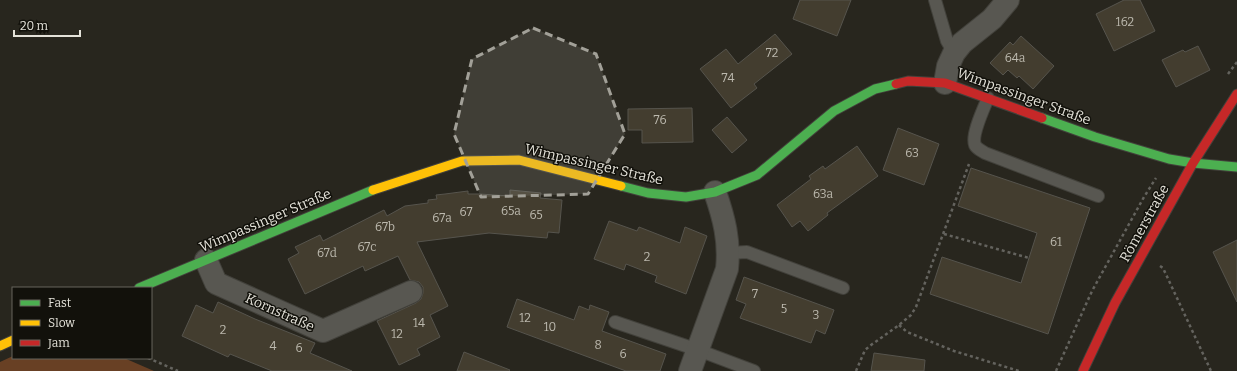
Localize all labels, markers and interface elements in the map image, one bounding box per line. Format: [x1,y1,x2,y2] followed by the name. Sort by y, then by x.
[14,12,80,38] scale bar
[1116,15,1134,29] house number: 162
[20,19,49,33] text: 20 m
[766,46,778,60] house number: 72
[1005,51,1026,65] house number: 64a
[955,64,1093,129] street label: Wimpassinger Straße
[722,71,734,85] house number: 74
[654,113,666,127] house number: 76
[523,140,665,189] street label: Wimpassinger Straße
[905,146,919,160] house number: 63
[1116,182,1173,265] street label: Römerstraße
[197,185,334,256] street label: Wimpassinger Straße
[813,187,833,201] house number: 63a
[501,204,521,218] house number: 65a
[460,205,472,219] house number: 67
[529,208,543,222] house number: 65
[432,211,452,225] house number: 67a
[375,220,395,234] house number: 67b
[1050,235,1062,249] house number: 61
[357,240,377,254] house number: 67c
[317,246,337,260] house number: 67d
[644,250,650,264] house number: 2
[12,287,152,359] legend
[752,287,758,301] house number: 7
[243,290,317,335] street label: Kornstraße
[48,296,72,310] text: Fast
[781,302,787,316] house number: 5
[813,308,820,322] house number: 3
[519,311,531,325] house number: 12
[48,316,75,330] text: Slow
[413,316,425,330] house number: 14
[544,320,556,334] house number: 10
[220,323,226,337] house number: 2
[391,327,403,341] house number: 12
[47,336,70,350] text: Jam
[594,338,602,352] house number: 8
[269,339,277,353] house number: 4
[295,341,303,355] house number: 6
[619,347,627,361] house number: 6

